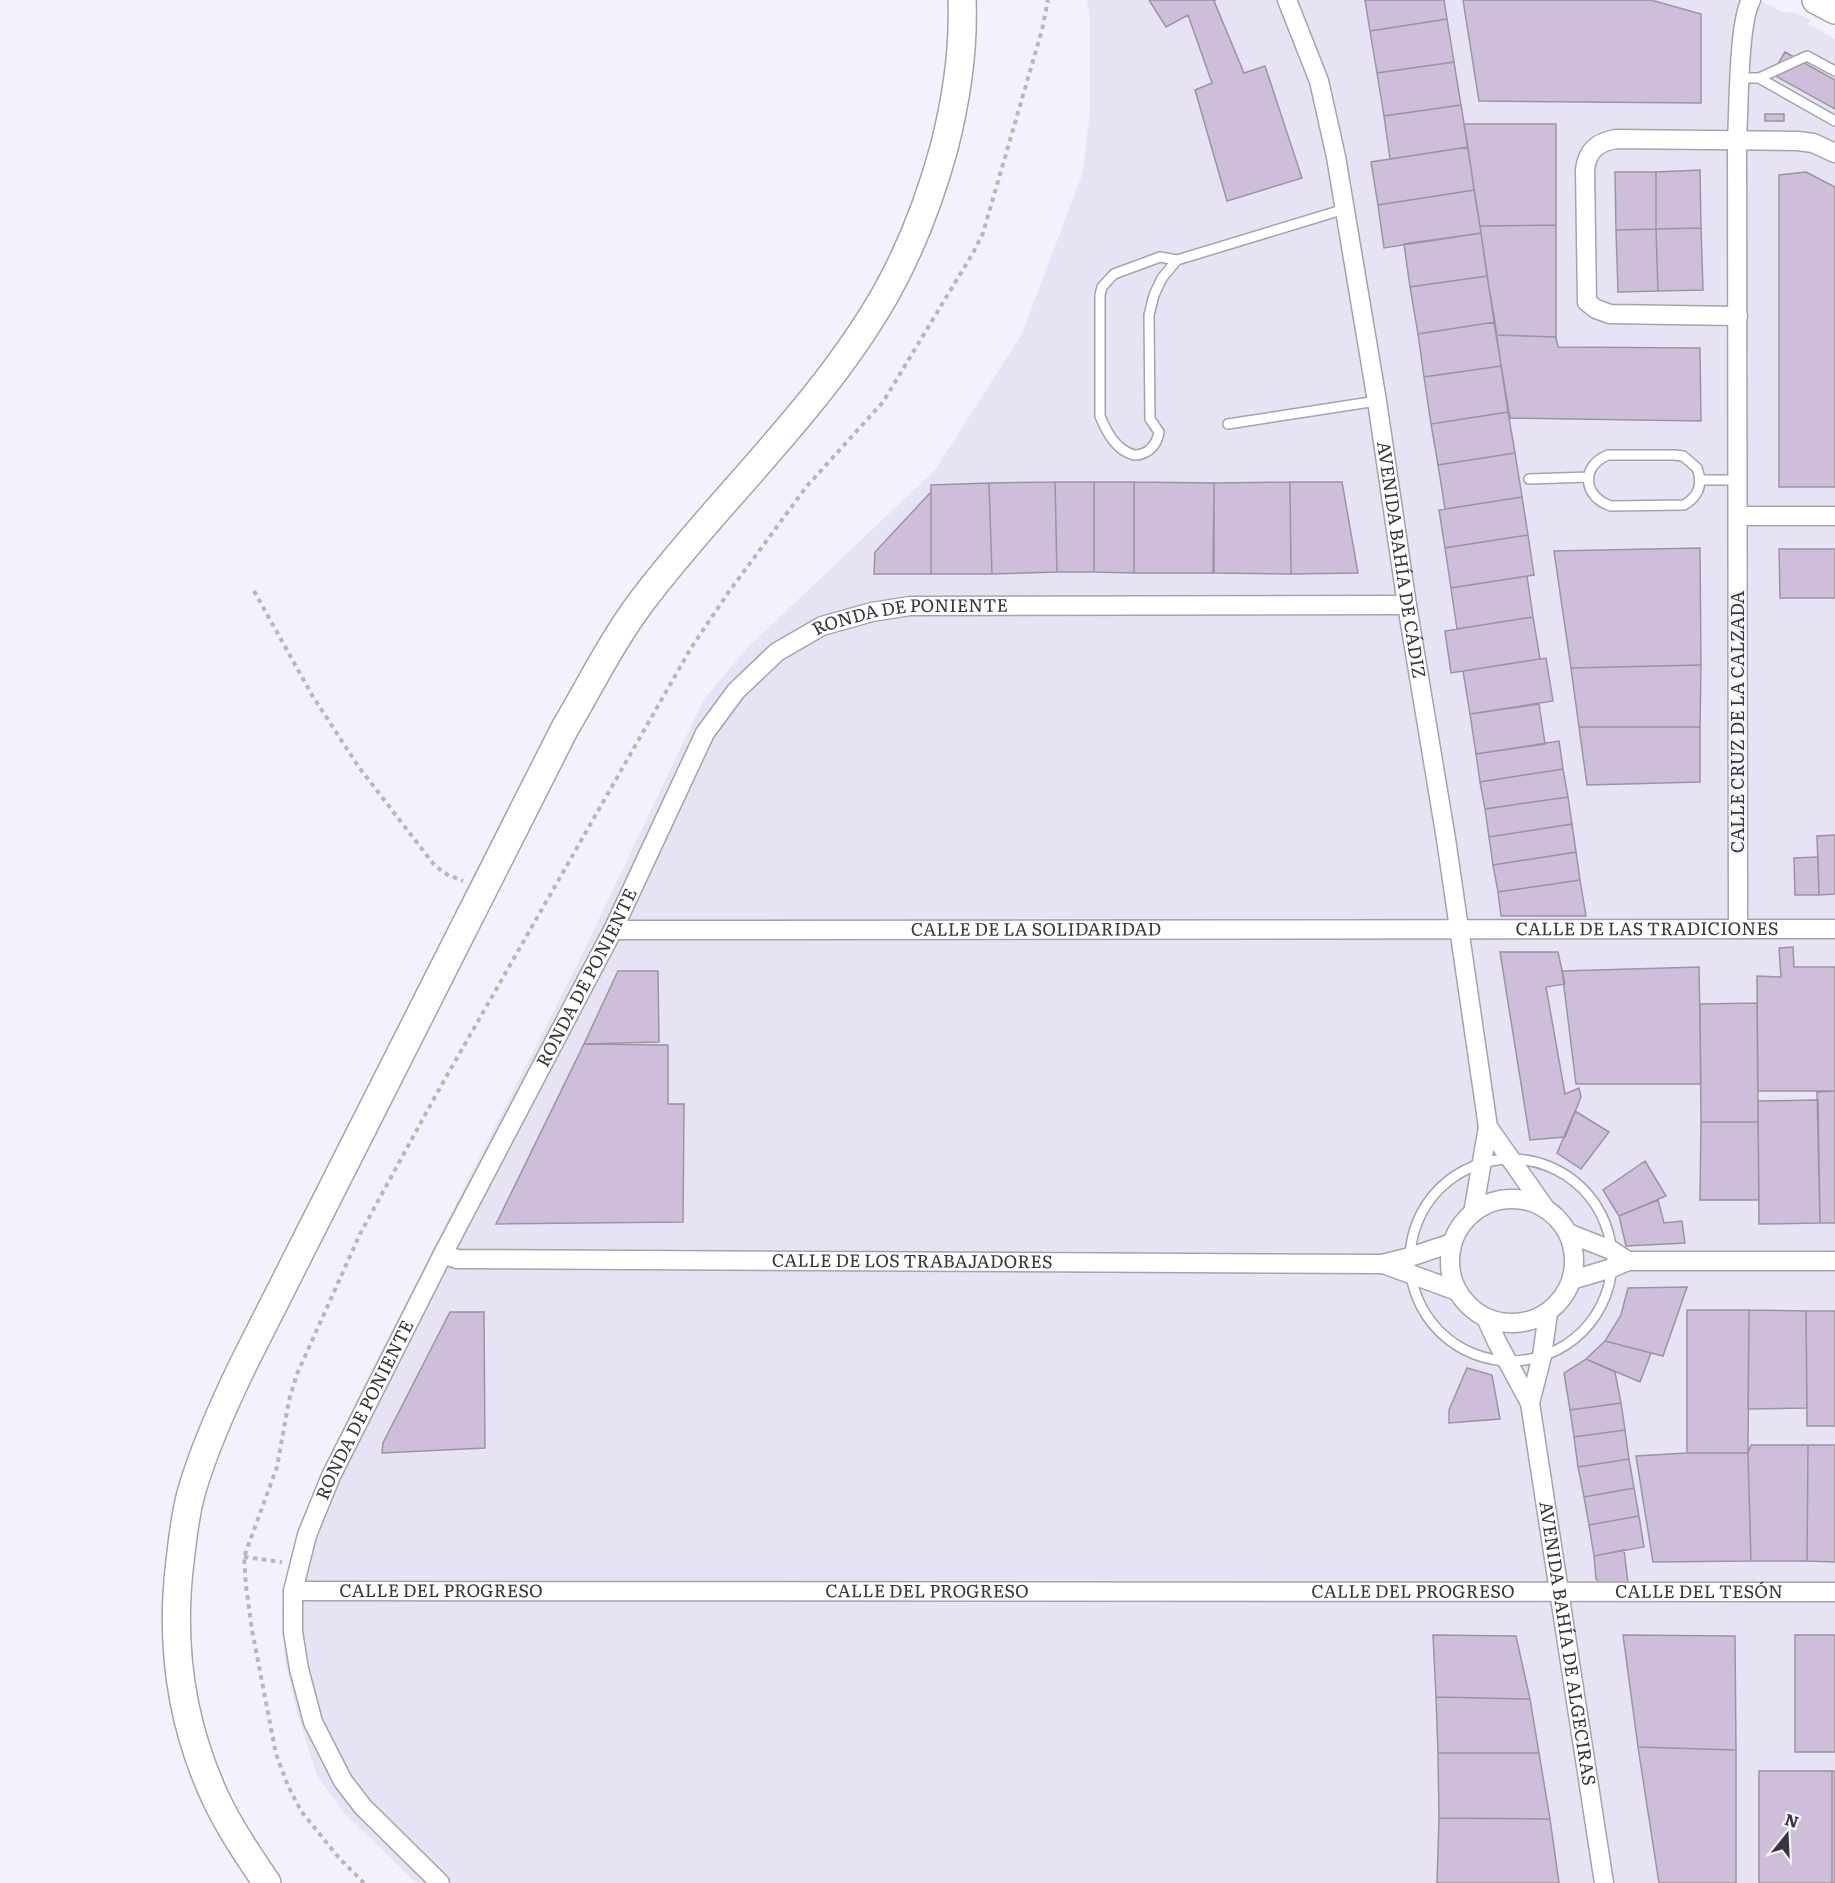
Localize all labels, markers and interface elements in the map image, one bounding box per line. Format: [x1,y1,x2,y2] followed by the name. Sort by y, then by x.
[1371,439,1434,680] street label: AVENIDA BAHÍA DE CÁDIZ
[806,591,1008,641] street label: RONDA DE PONIENTE
[1723,591,1750,853] street label: CALLE CRUZ DE LA CALZADA
[528,883,643,1071] street label: RONDA DE PONIENTE
[1515,914,1779,941] street label: CALLE DE LAS TRADICIONES
[911,915,1161,942] street label: CALLE DE LA SOLIDARIDAD
[772,1246,1053,1274] street label: CALLE DE LOS TRABAJADORES
[308,1315,420,1504] street label: RONDA DE PONIENTE
[1533,1499,1604,1787] street label: AVENIDA BAHÍA DE ALGECIRAS
[339,1576,543,1603] street label: CALLE DEL PROGRESO
[825,1576,1029,1603] street label: CALLE DEL PROGRESO
[1311,1577,1515,1604] street label: CALLE DEL PROGRESO
[1615,1577,1783,1604] street label: CALLE DEL TESÓN
[1757,1805,1817,1865] north arrow
[1782,1806,1802,1833] text: N

